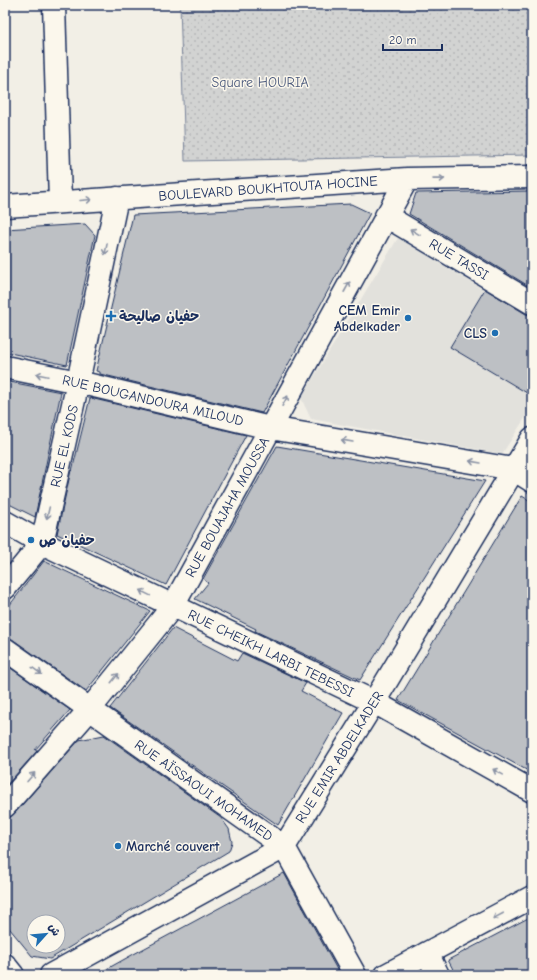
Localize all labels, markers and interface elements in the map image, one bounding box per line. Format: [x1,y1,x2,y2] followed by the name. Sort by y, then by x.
[383,26,442,52] scale bar
[389,33,417,47] text: 20 m
[211,74,309,91] park label: Square HOURIA
[158,172,378,205] street label: BOULEVARD BOUKHTOUTA HOCINE
[432,175,445,183] one-way arrow
[79,197,92,204] one-way arrow
[409,228,421,236] one-way arrow
[426,235,492,284] street label: RUE TASSI
[101,243,109,256] one-way arrow
[344,281,351,293] one-way arrow
[334,302,400,335] place label: CEM Emir Abdelkader
[119,308,199,325] place label: حفيان صاليحة
[106,311,116,321] marker: حفيان صاليحة
[403,313,413,323] marker: CEM Emir Abdelkader
[464,325,487,342] place label: CLS
[490,328,500,338] marker: CLS
[36,370,49,378] one-way arrow
[60,371,245,430] street label: RUE BOUGANDOURA MILOUD
[281,395,289,407] one-way arrow
[47,403,82,489] street label: RUE EL KODS
[182,434,273,580] street label: RUE BOUAJAHA MOUSSA
[341,436,354,444] one-way arrow
[469,458,482,466] one-way arrow
[44,506,52,519] one-way arrow
[39,532,95,549] place label: حفيان ص
[26,535,36,545] marker: حفيان ص
[140,588,152,596] one-way arrow
[185,606,357,701] street label: RUE CHEIKH LARBI TEBESSI
[31,667,42,675] one-way arrow
[110,672,119,683] one-way arrow
[292,688,387,826] street label: RUE EMIR ABDELKADER
[131,736,276,845] street label: RUE AÏSSAOUI MOHAMED
[492,768,504,776] one-way arrow
[26,772,35,782] one-way arrow
[126,838,220,855] place label: Marché couvert
[113,841,123,851] marker: Marché couvert
[492,912,504,920] one-way arrow
[26,914,66,954] north arrow
[46,921,63,938] text: ش

